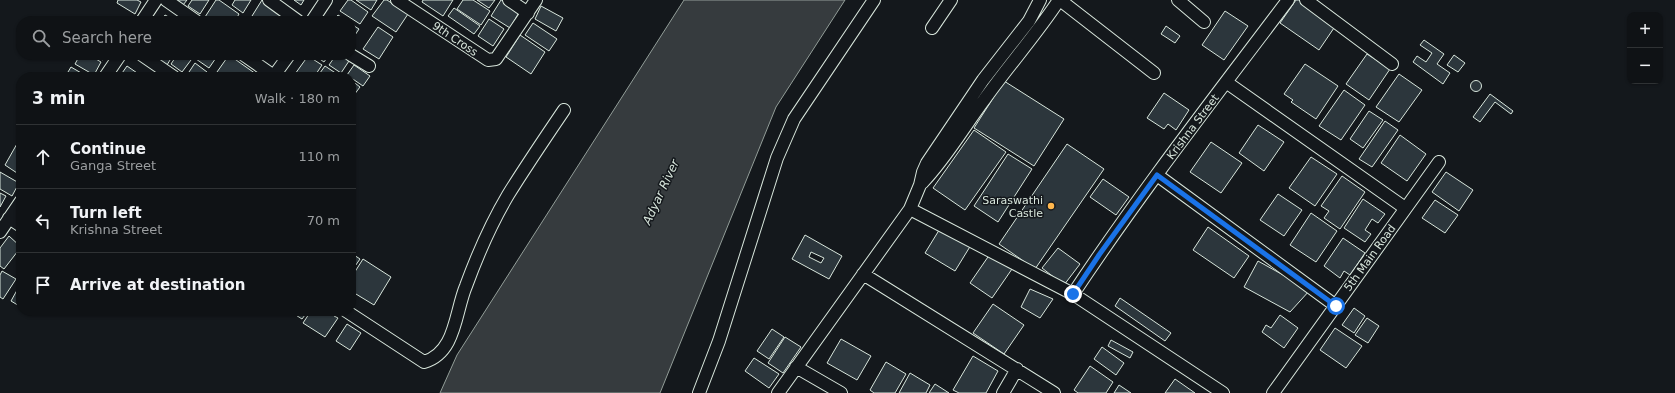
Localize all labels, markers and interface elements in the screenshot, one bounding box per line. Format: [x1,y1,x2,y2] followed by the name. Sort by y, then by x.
[1627,12,1663,84] map controls
[1627,12,1663,48] button: +
[16,16,356,60] search box
[430,19,480,59] street label: 9th Cross
[30,27,52,49] icon: search
[62,29,152,47] text: Search here
[1627,48,1663,84] button: −
[32,88,85,108] text: 3 min
[255,91,340,106] text: Walk · 180 m
[1164,91,1222,162] street label: Krishna Street
[70,140,146,158] text: Continue
[32,146,54,168] icon: ahead
[298,149,340,164] text: 110 m
[639,156,683,228] water label: Adyar River
[70,158,156,173] text: Ganga Street
[982,194,1043,220] place label: Saraswathi Castle
[1046,201,1056,211] marker: Saraswathi Castle
[70,204,142,222] text: Turn left
[32,210,54,232] icon: left
[307,213,340,228] text: 70 m
[70,222,162,237] text: Krishna Street
[1341,222,1399,294] street label: 5th Main Road
[32,274,54,296] icon: arrive
[70,276,245,294] text: Arrive at destination
[1064,285,1082,303] route end
[1327,297,1345,315] route start

